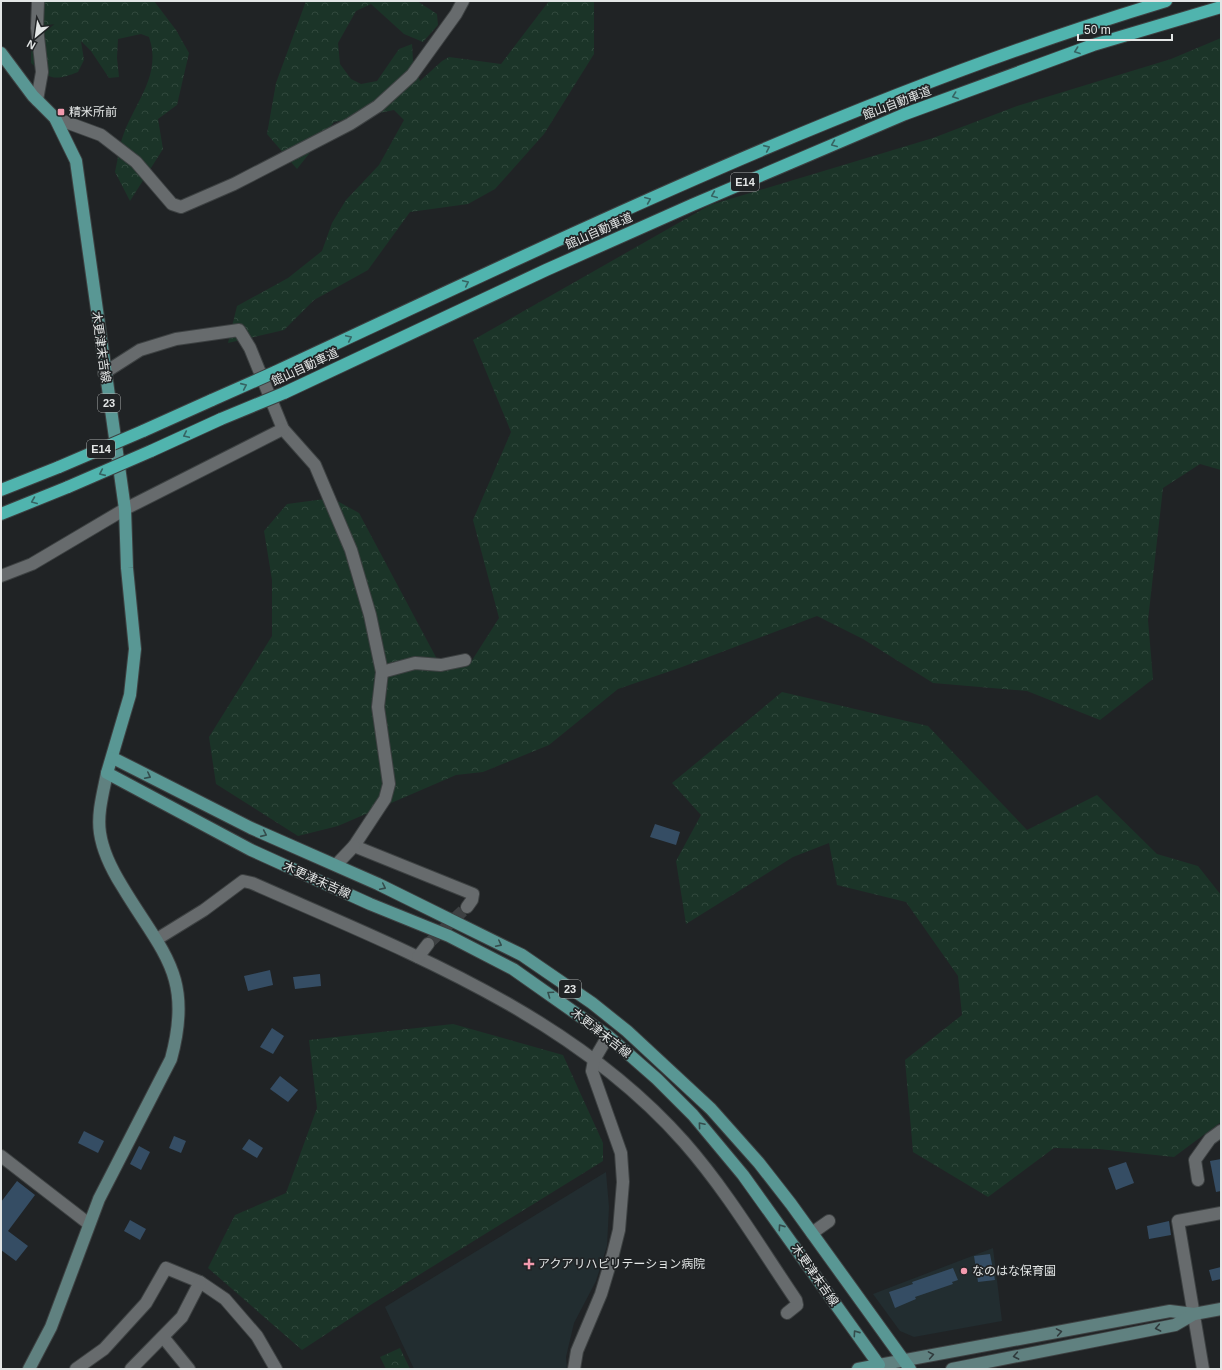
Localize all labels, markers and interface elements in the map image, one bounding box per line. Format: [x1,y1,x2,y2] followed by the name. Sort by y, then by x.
[16,16,56,56] north arrow
[1078,16,1172,42] scale bar
[1084,23,1111,37] text: 50 m
[25,38,38,52] text: N
[1073,47,1080,55] one-way arrow
[861,84,933,122] street label: 館山自動車道
[951,92,958,100] one-way arrow
[69,105,117,119] place label: 精米所前
[56,107,66,117] marker: 精米所前
[830,139,838,147] one-way arrow
[763,145,771,153] one-way arrow
[731,173,759,191] road number: E14
[711,190,719,198] one-way arrow
[644,197,652,205] one-way arrow
[563,210,635,252] street label: 館山自動車道
[462,280,470,288] one-way arrow
[89,310,113,384] street label: 木更津末吉線
[344,335,352,343] one-way arrow
[269,345,341,389] street label: 館山自動車道
[240,383,247,391] one-way arrow
[98,394,120,412] road number: 23
[182,430,190,438] one-way arrow
[87,440,115,458] road number: E14
[99,468,106,476] one-way arrow
[31,496,38,504] one-way arrow
[143,771,151,779] one-way arrow
[260,829,267,837] one-way arrow
[281,859,353,901] street label: 木更津末吉線
[379,882,386,890] one-way arrow
[495,939,503,947] one-way arrow
[559,980,581,998] road number: 23
[547,991,554,999] one-way arrow
[568,1005,634,1061] street label: 木更津末吉線
[699,1122,706,1129] one-way arrow
[779,1225,786,1232] one-way arrow
[789,1241,841,1309] street label: 木更津末吉線
[538,1257,705,1271] place label: アクアリハビリテーション病院
[523,1258,535,1270] marker: アクアリハビリテーション病院
[972,1264,1056,1278] place label: なのはな保育園
[959,1266,969,1276] marker: なのはな保育園
[1154,1323,1161,1332] one-way arrow
[1056,1328,1062,1336] one-way arrow
[853,1330,861,1337] one-way arrow
[928,1352,934,1360] one-way arrow
[1013,1352,1019,1360] one-way arrow

